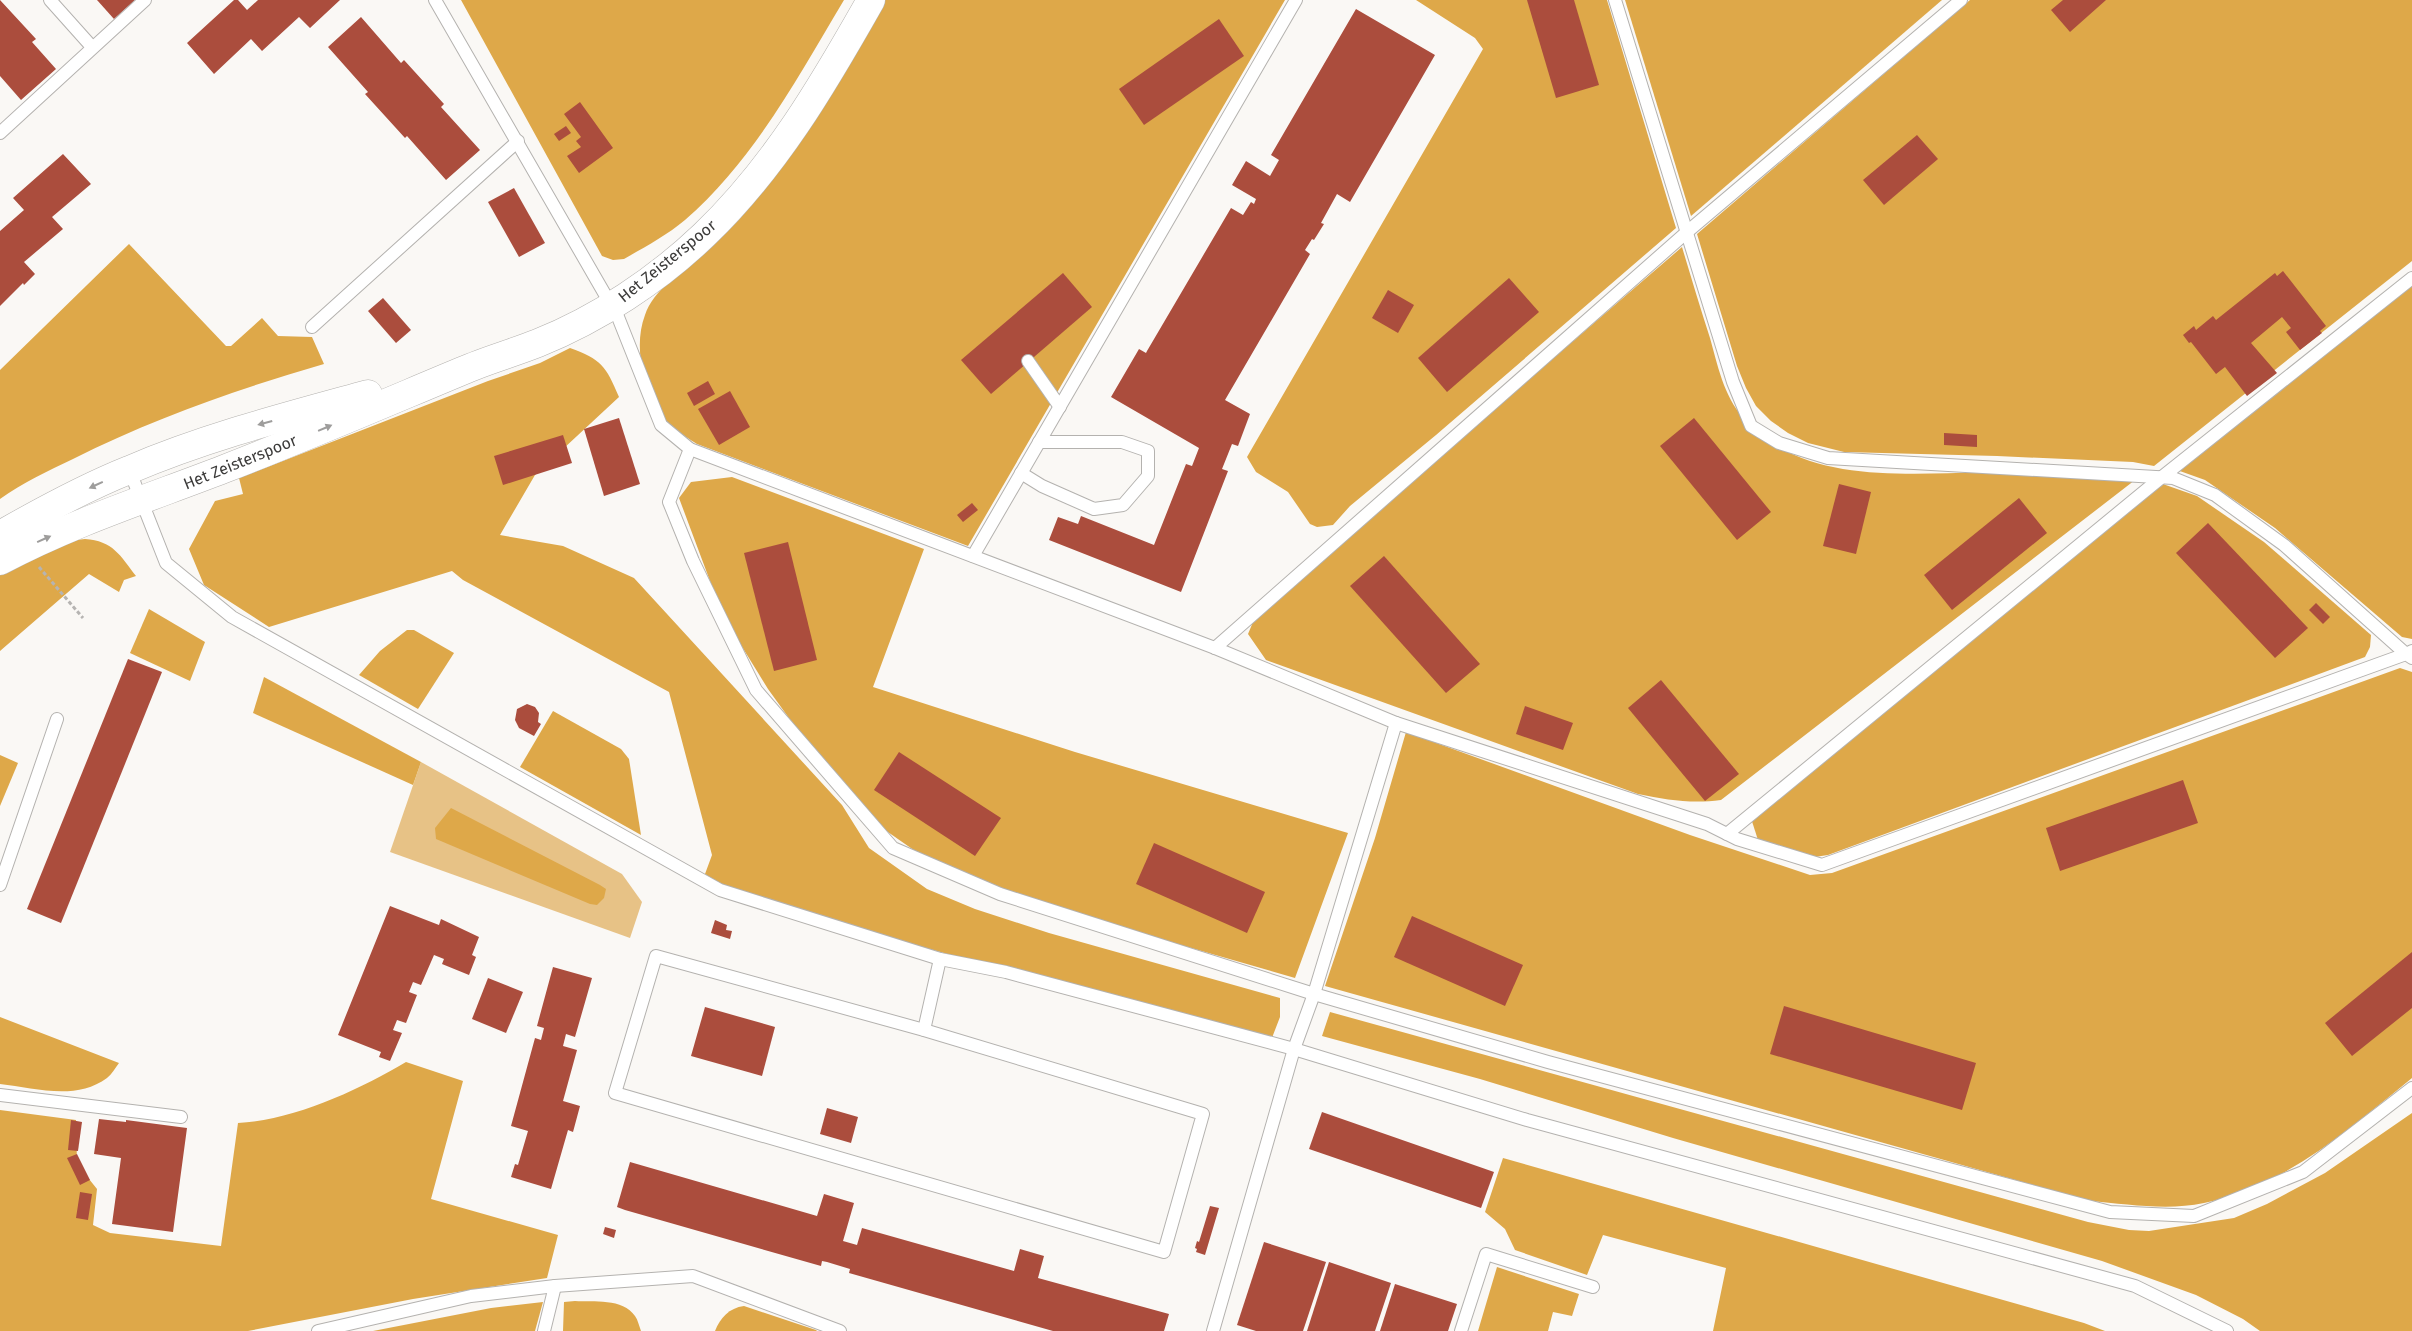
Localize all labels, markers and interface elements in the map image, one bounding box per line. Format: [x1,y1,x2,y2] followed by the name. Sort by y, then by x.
[614,215,720,306] street label: Het Zeisterspoor
[257,419,272,427] one-way arrow
[318,423,332,431] one-way arrow
[181,430,300,493] street label: Het Zeisterspoor
[89,481,103,489] one-way arrow
[37,535,51,543] one-way arrow

